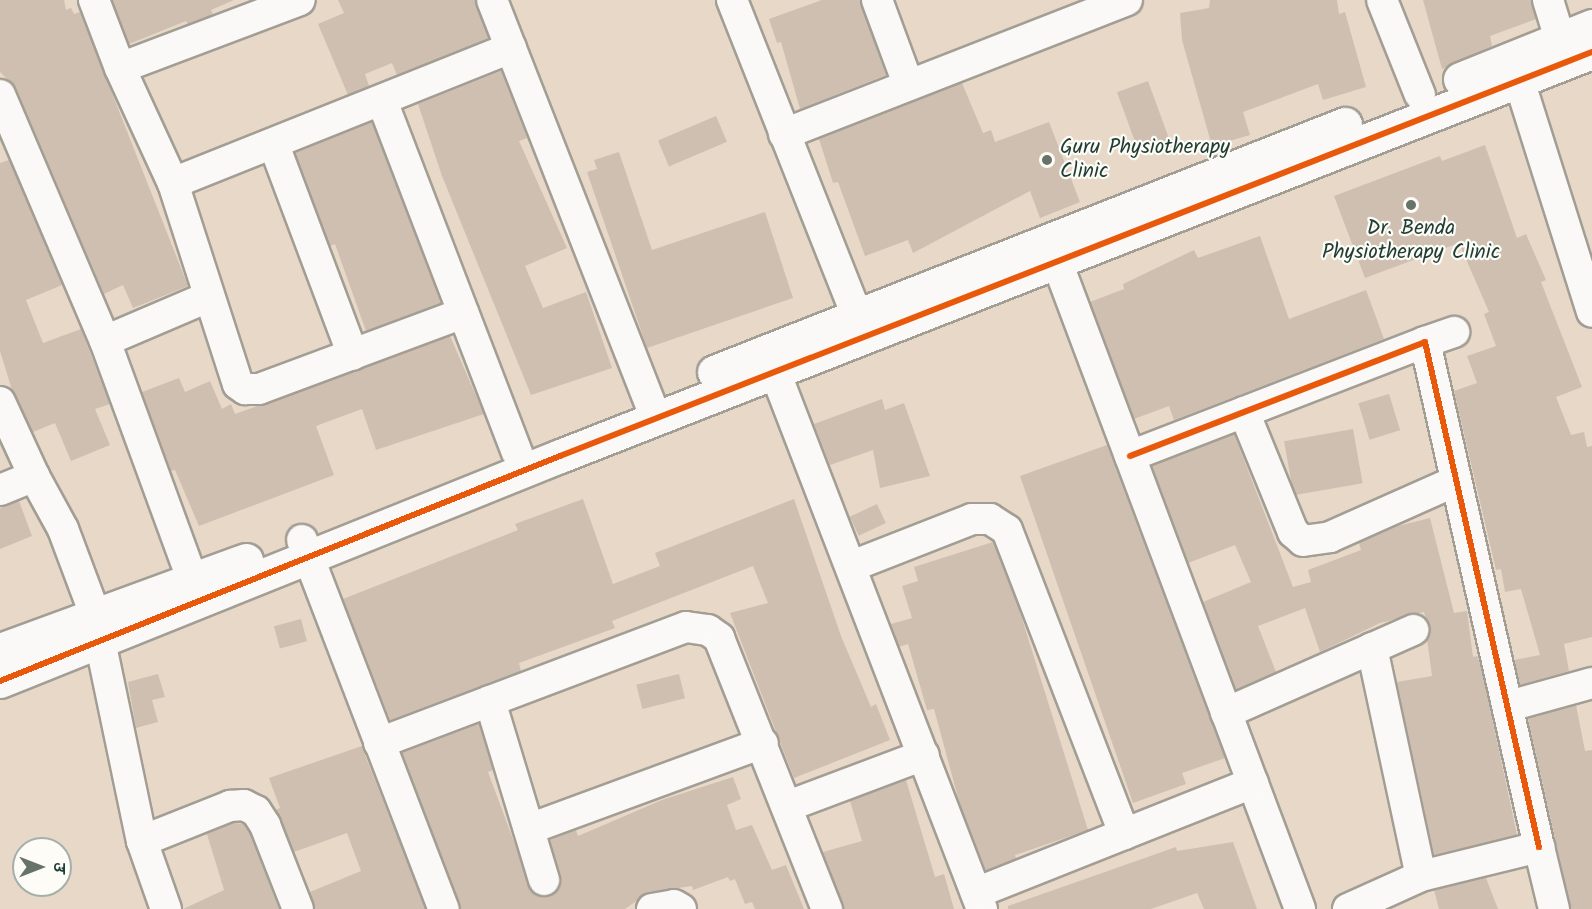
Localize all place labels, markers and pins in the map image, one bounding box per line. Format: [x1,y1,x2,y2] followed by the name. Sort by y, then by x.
[1060,135,1230,185] place label: Guru Physiotherapy Clinic
[1038,151,1056,169] marker: Guru Physiotherapy Clinic
[1402,196,1420,214] marker: Dr. Benda Physiotherapy Clinic
[1322,216,1500,266] place label: Dr. Benda Physiotherapy Clinic

